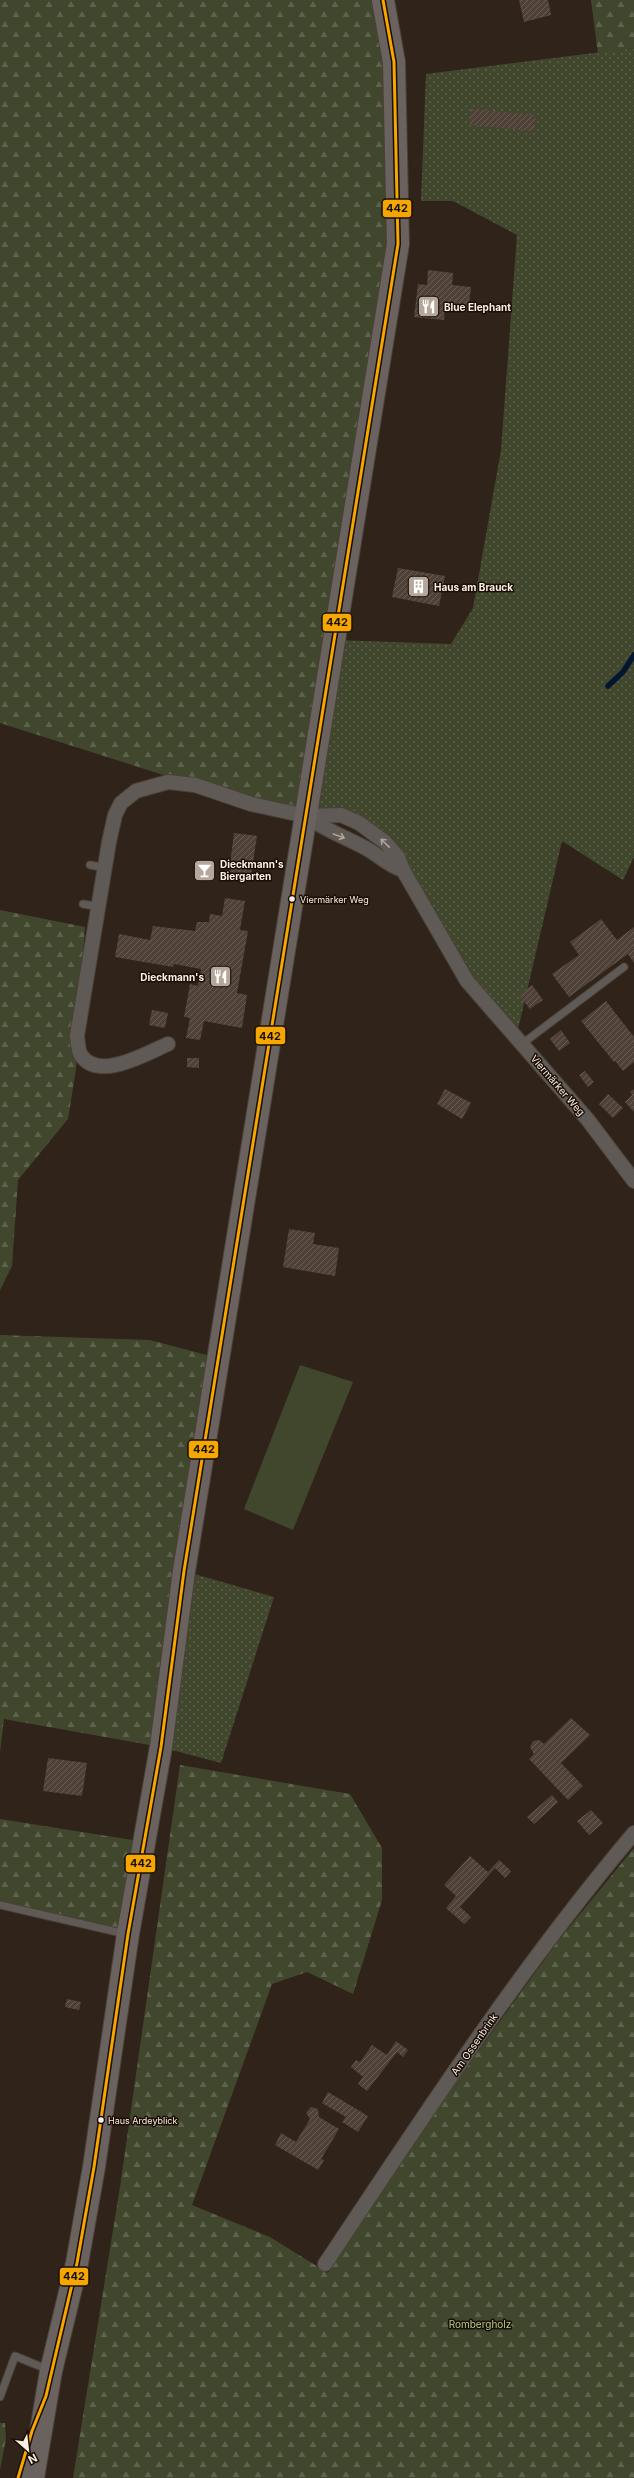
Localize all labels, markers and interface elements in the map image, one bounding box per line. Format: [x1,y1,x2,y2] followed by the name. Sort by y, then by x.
[382,199,412,218] line badge: 442
[386,201,408,215] text: 442
[416,294,442,320] restaurant icon: Blue Elephant
[444,301,511,313] place label: Blue Elephant
[405,574,431,600] building icon: Haus am Brauck
[434,581,513,593] place label: Haus am Brauck
[322,613,352,632] line badge: 442
[326,615,348,629] text: 442
[333,833,346,840] one-way arrow
[380,838,390,848] one-way arrow
[191,857,217,883] bar icon: Dieckmann's Biergarten
[220,858,284,883] place label: Dieckmann's Biergarten
[287,894,297,904] marker: Viermärker Weg
[300,894,369,905] place label: Viermärker Weg
[207,964,233,990] restaurant icon: Dieckmann's
[140,971,204,983] place label: Dieckmann's
[255,1026,286,1045] line badge: 442
[259,1029,281,1043] text: 442
[528,1052,588,1118] street label: Viermärker Weg
[188,1440,219,1459] line badge: 442
[193,1442,215,1456] text: 442
[125,1854,156,1873] line badge: 442
[130,1856,152,1870] text: 442
[448,2011,500,2077] street label: Am Ossenbrink
[96,2115,106,2125] marker: Haus Ardeyblick
[108,2115,177,2126] place label: Haus Ardeyblick
[59,2267,89,2286] line badge: 442
[63,2269,85,2283] text: 442
[449,2318,511,2330] park label: Rombergholz
[8,2430,48,2470] north arrow
[26,2451,40,2467] text: N

